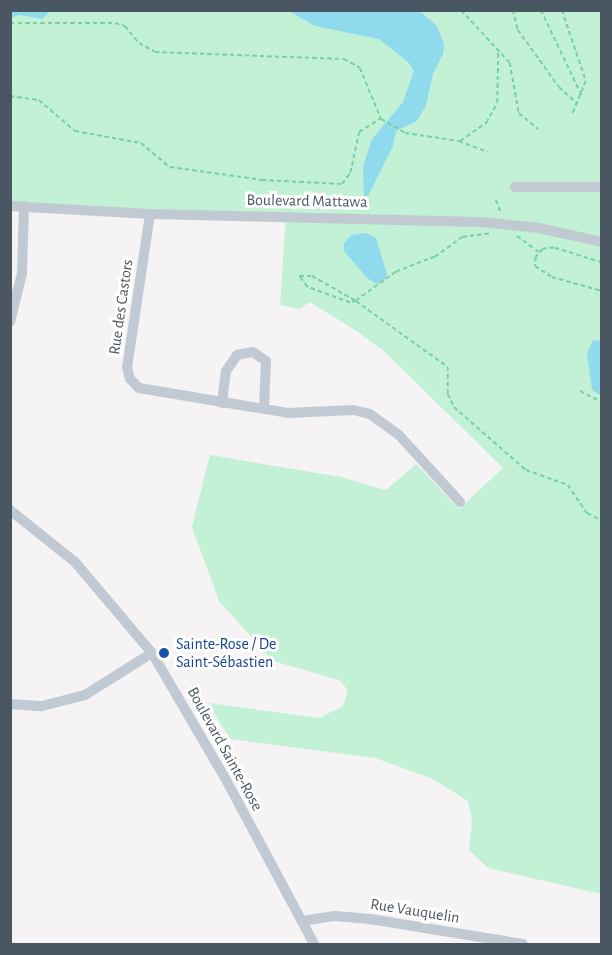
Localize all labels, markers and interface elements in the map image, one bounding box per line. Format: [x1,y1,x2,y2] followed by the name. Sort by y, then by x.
[246,190,368,212] street label: Boulevard Mattawa
[105,258,137,356] street label: Rue des Castors
[176,634,276,672] place label: Sainte-Rose / De Saint-Sébastien
[157,646,171,660] marker: Sainte-Rose / De Saint-Sébastien
[183,684,267,814] street label: Boulevard Sainte-Rose
[369,894,461,928] street label: Rue Vauquelin

